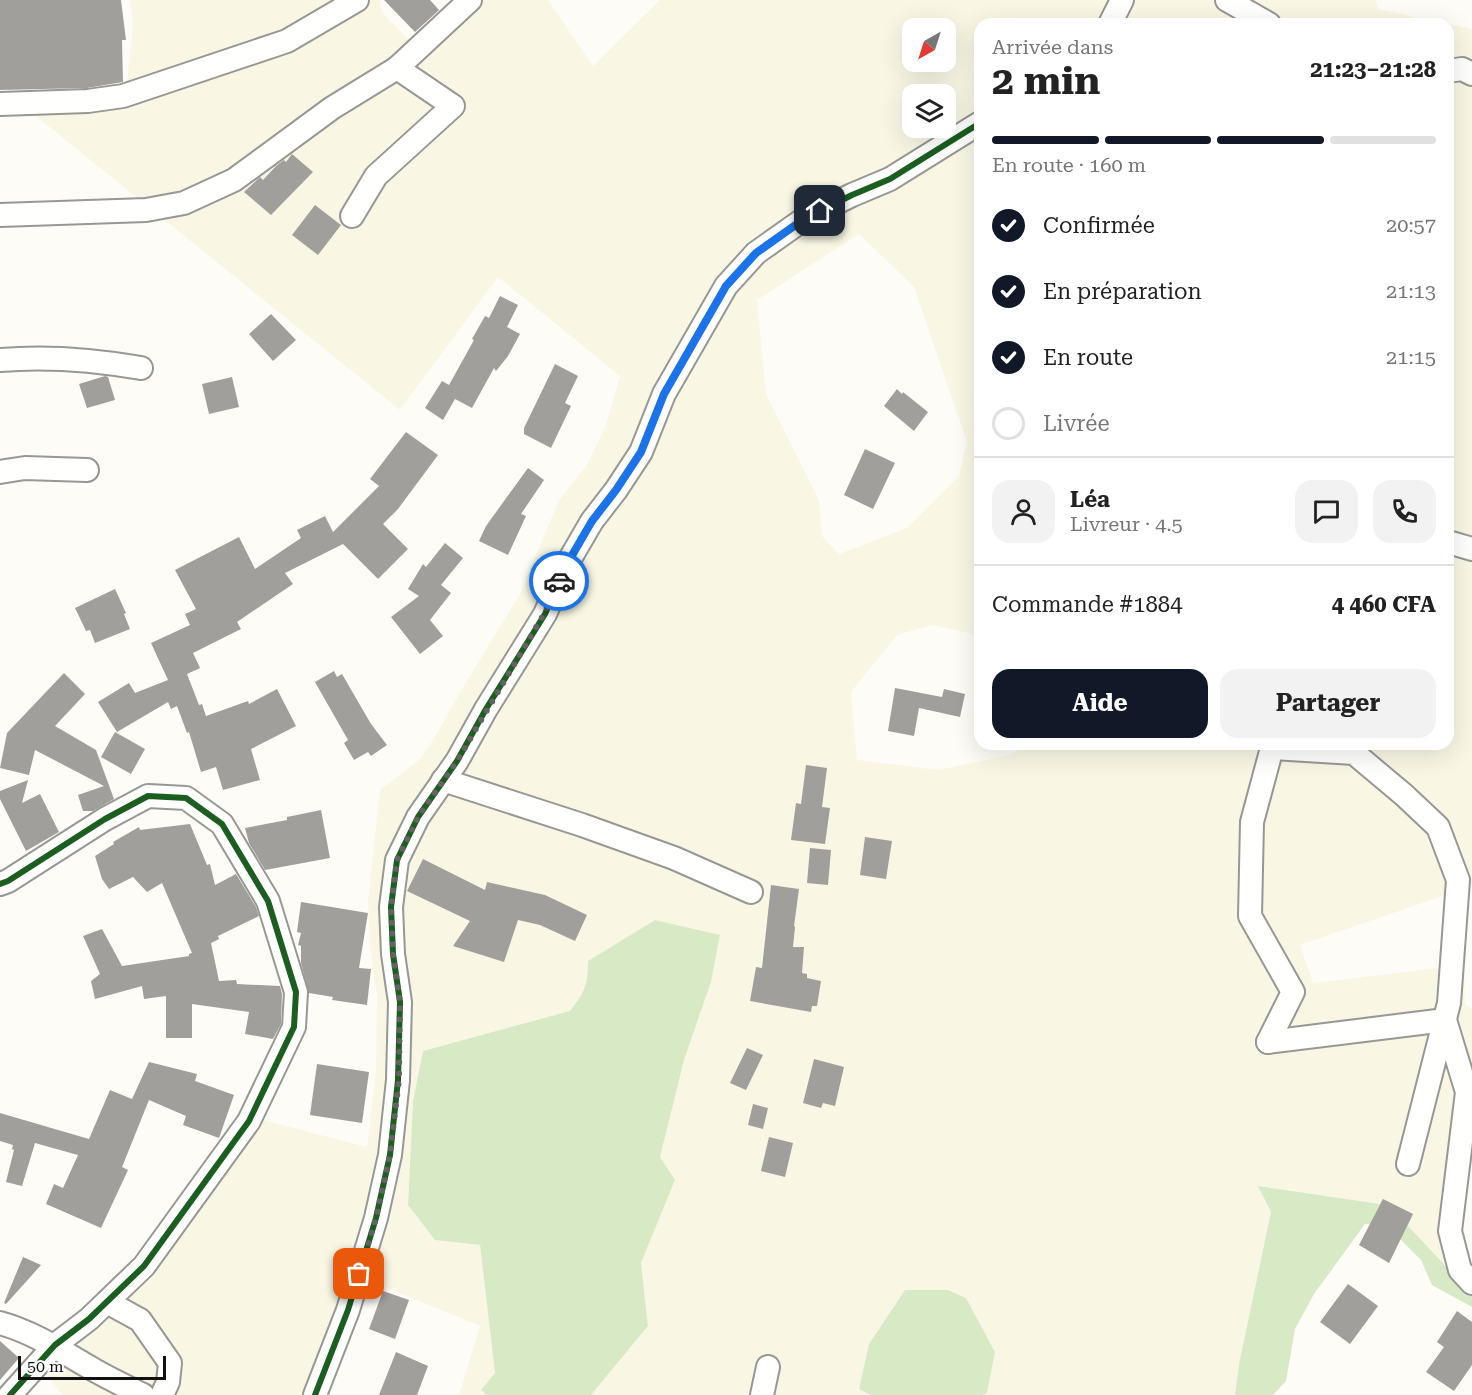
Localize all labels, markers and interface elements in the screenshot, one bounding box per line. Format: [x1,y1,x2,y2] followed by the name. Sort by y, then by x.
[902,18,956,72] north arrow
[902,18,956,138] map controls
[992,35,1113,59] text: Arrivée dans
[1310,57,1436,82] text: 21:23–21:28
[992,58,1100,104] text: 2 min
[902,84,956,138] button: layers
[992,153,1146,177] text: En route · 160 m
[794,185,845,236] pin
[803,194,836,227] icon: home
[992,209,1025,242] icon: check
[1043,213,1155,238] text: Confirmée
[1386,213,1436,237] text: 20:57
[992,275,1025,308] icon: check
[1043,279,1202,304] text: En préparation
[1386,279,1436,303] text: 21:13
[992,341,1025,374] icon: check
[1043,345,1133,370] text: En route
[1386,345,1436,369] text: 21:15
[1043,411,1109,436] text: Livrée
[992,480,1055,543] button: person
[1295,480,1358,543] button: chat
[1373,480,1436,543] button: phone
[1070,487,1110,512] text: Léa
[1070,512,1183,536] text: Livreur · 4.5
[529,551,589,611] courier
[543,565,576,598] icon: car
[992,592,1182,617] text: Commande #1884
[1332,592,1436,617] text: 4 460 CFA
[992,669,1208,738] button: Aide
[1220,669,1436,738] button: Partager
[333,1248,384,1299] pin
[342,1257,375,1290] icon: bag
[18,1353,166,1380] scale bar
[27,1357,64,1376] text: 50 m

